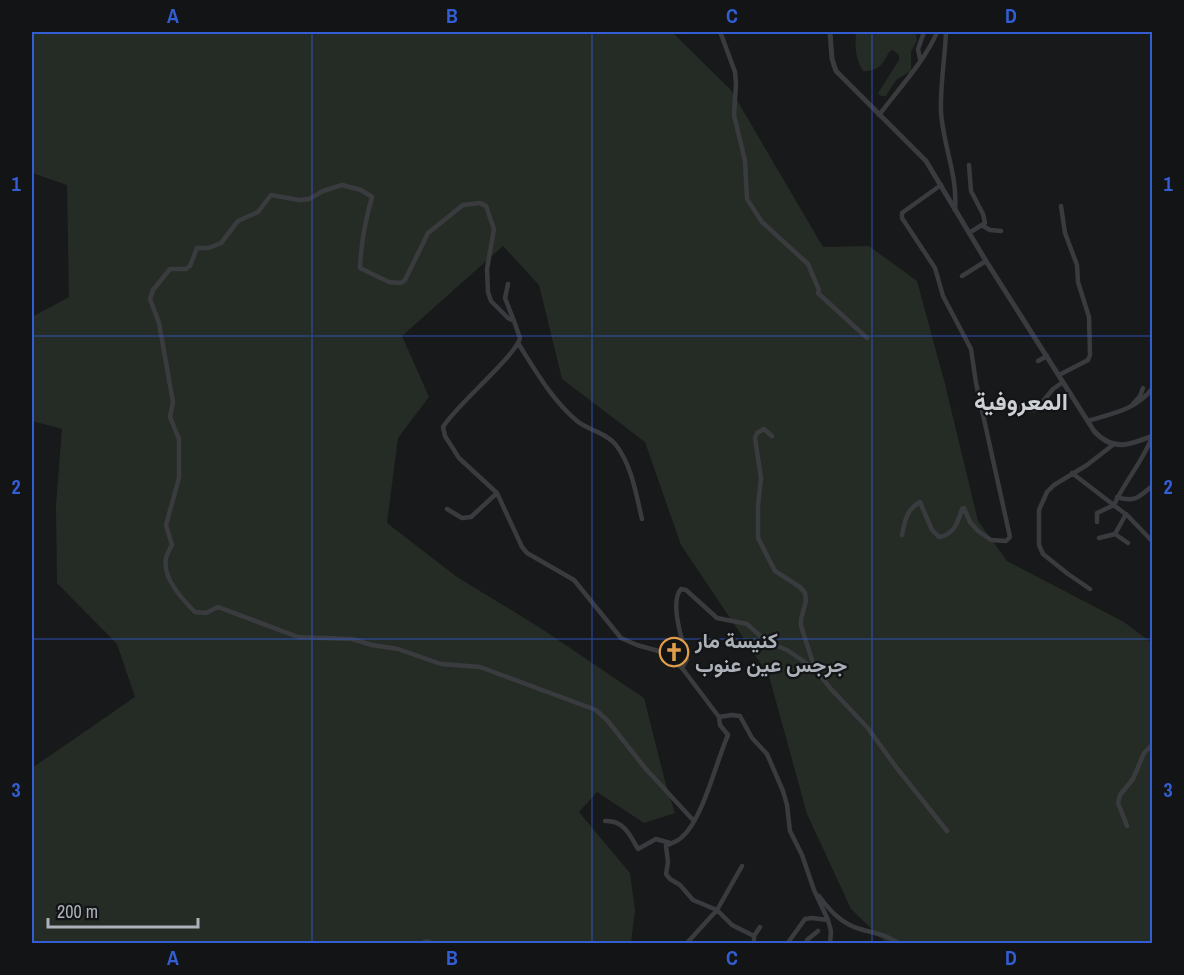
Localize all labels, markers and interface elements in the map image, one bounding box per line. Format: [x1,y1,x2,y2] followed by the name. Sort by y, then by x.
[167,2,179,29] text: A
[446,2,458,29] text: B
[726,2,738,29] text: C
[1005,2,1017,29] text: D
[11,170,21,197] text: 1
[1163,170,1173,197] text: 1
[974,385,1068,417] district label: المعروفية
[11,473,21,500] text: 2
[1163,473,1173,500] text: 2
[694,626,847,679] place label: كنيسة مار جرجس عين عنوب
[658,636,690,668] church icon: كنيسة مار جرجس عين عنوب
[11,776,21,803] text: 3
[1163,776,1173,803] text: 3
[48,891,198,929] scale bar
[57,899,98,924] text: 200 m
[167,944,179,971] text: A
[446,944,458,971] text: B
[726,944,738,971] text: C
[1005,944,1017,971] text: D

